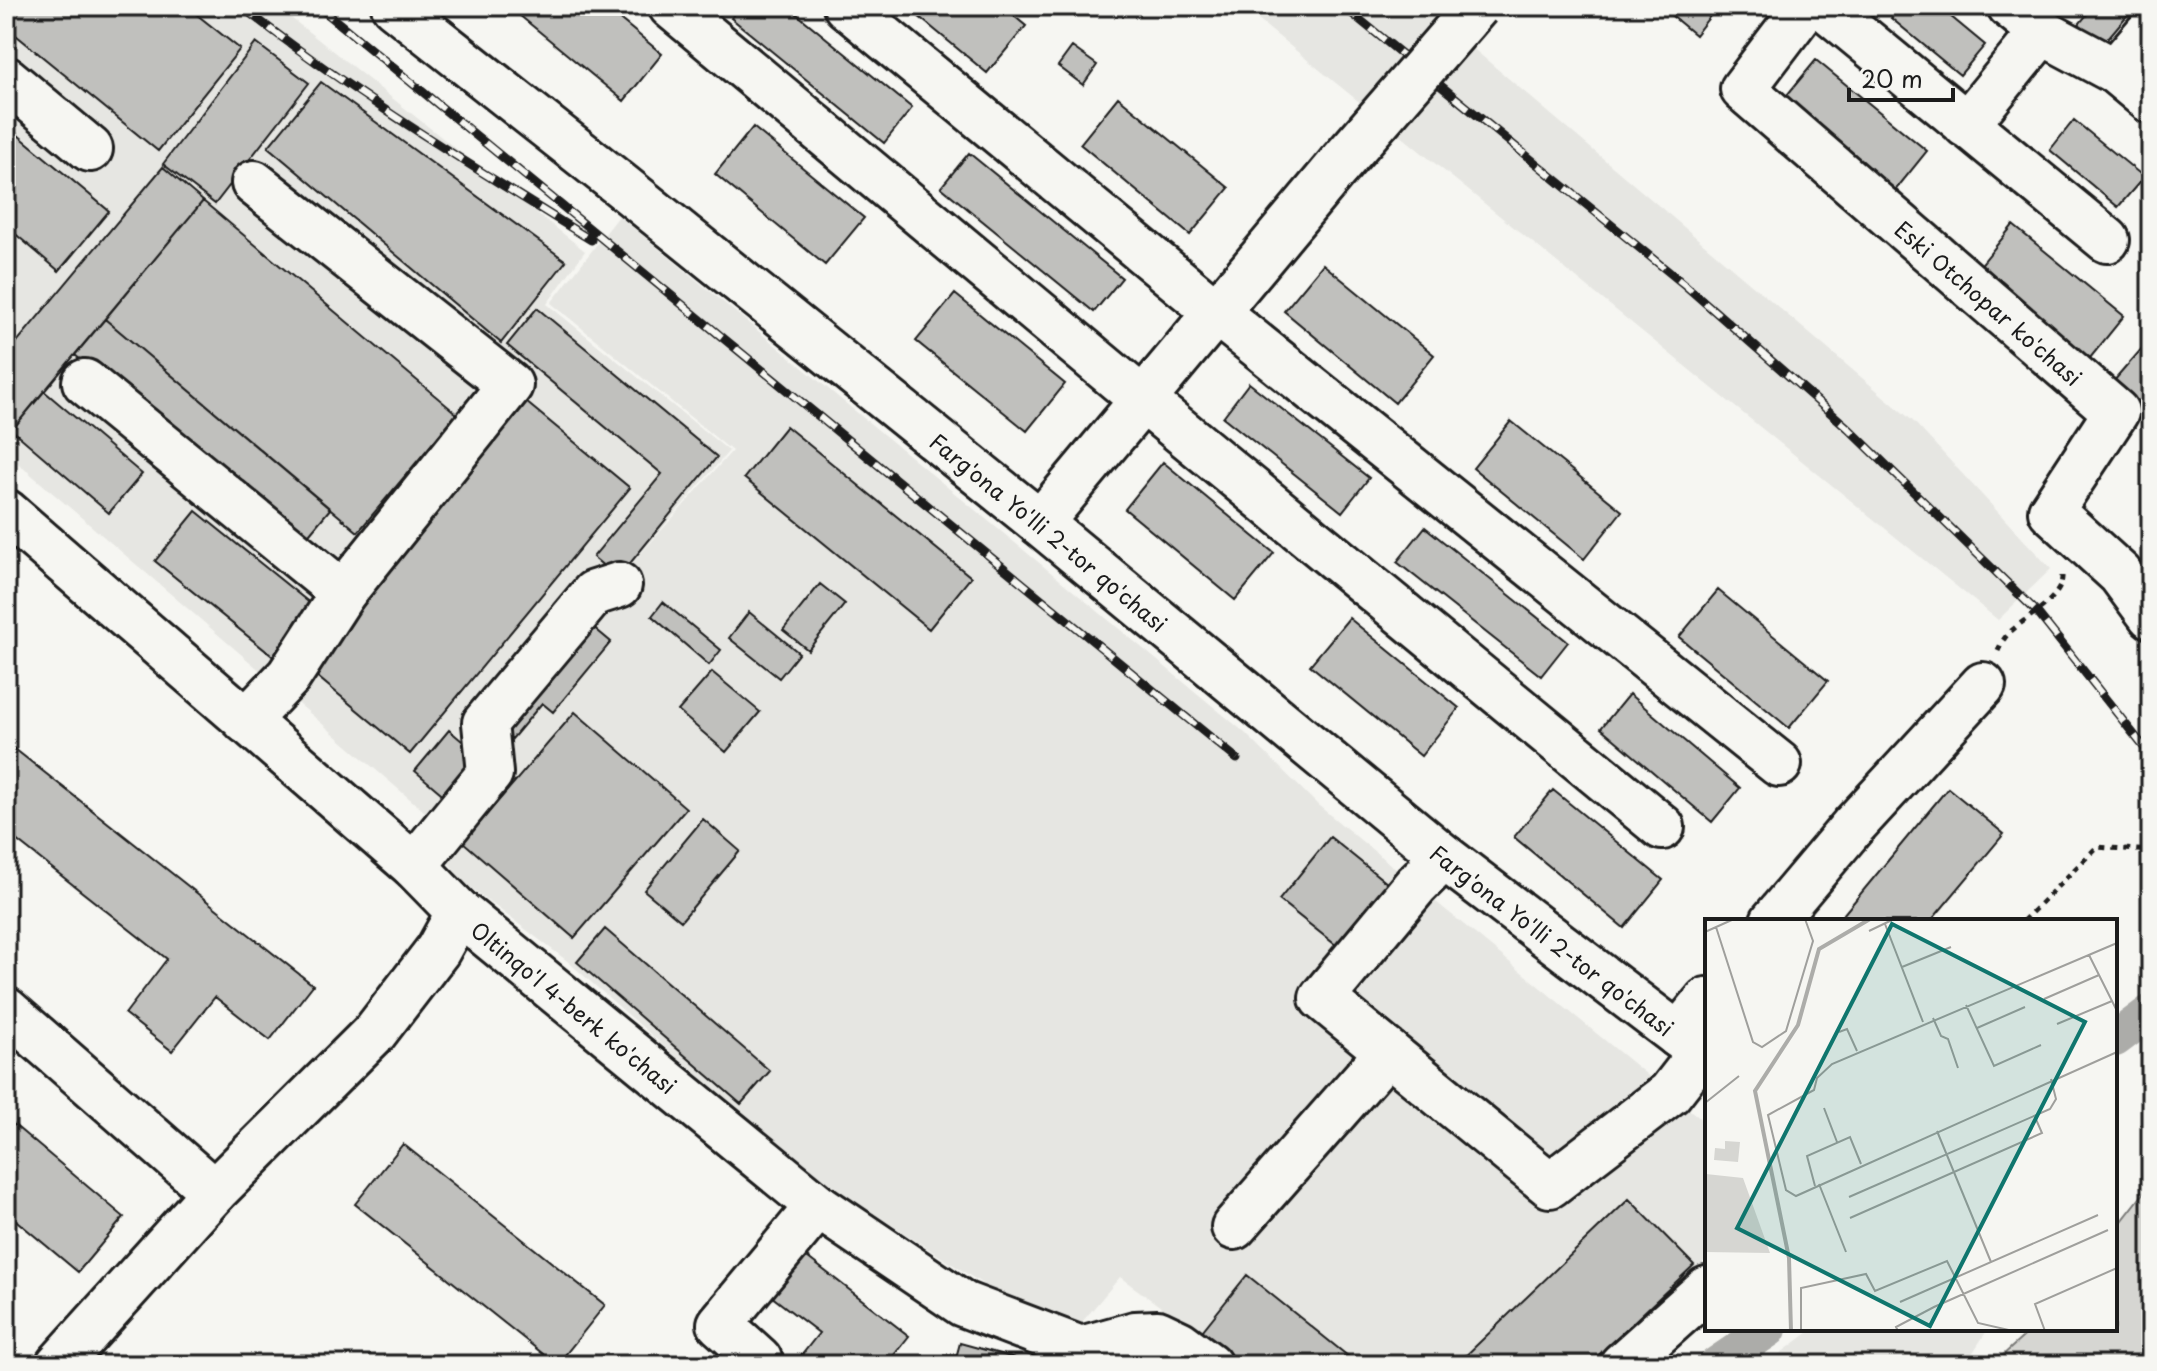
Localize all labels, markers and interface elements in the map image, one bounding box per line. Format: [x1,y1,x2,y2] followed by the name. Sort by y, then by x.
[1849,52,1953,102] scale bar
[1861,60,1923,96] text: 20 m
[1889,212,2090,393] street label: Eski Otchopar ko'chasi
[923,424,1175,639] street label: Farg'ona Yo'lli 2-tor qo'chasi
[1424,836,1681,1043] street label: Farg'ona Yo'lli 2-tor qo'chasi
[465,913,685,1101] street label: Oltinqo'l 4-berk ko'chasi
[1705,919,2117,1331] inset map

